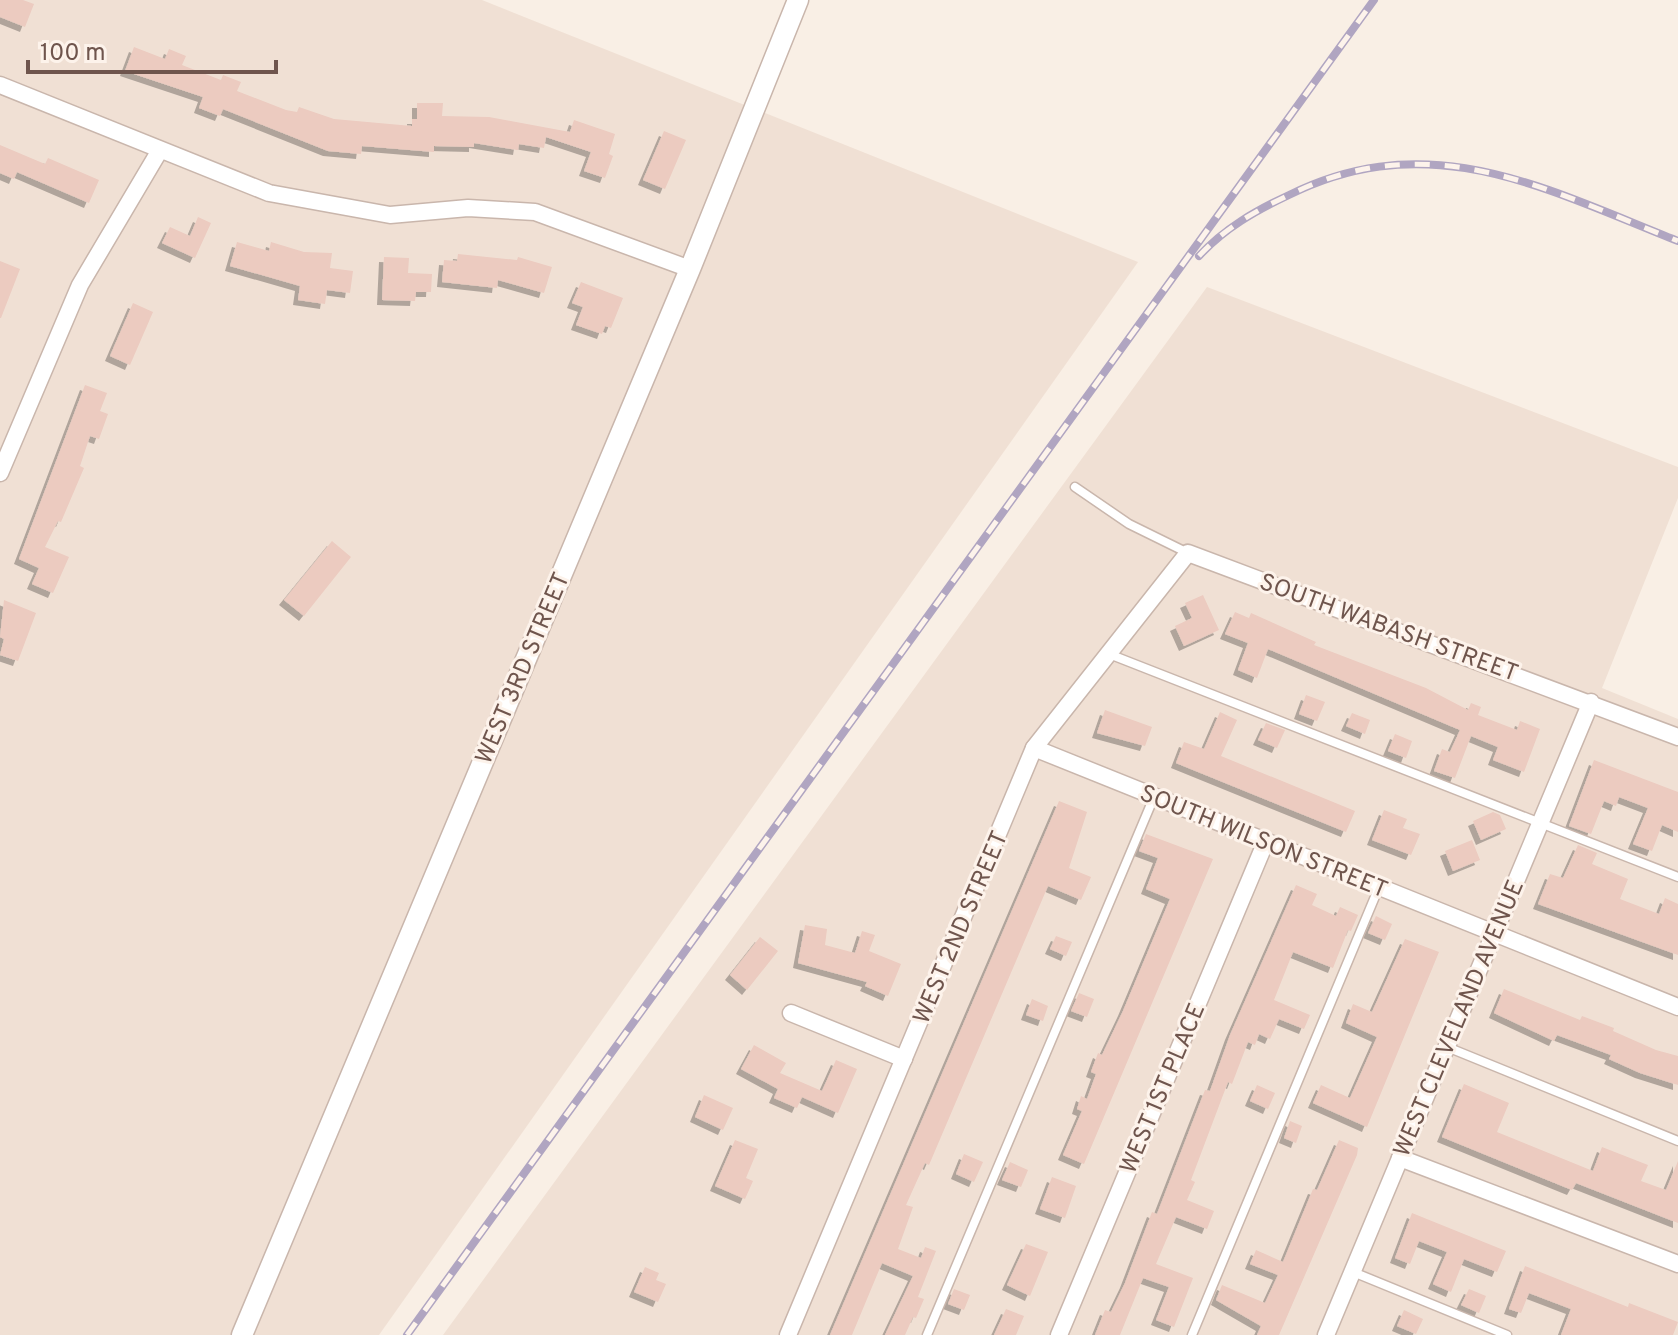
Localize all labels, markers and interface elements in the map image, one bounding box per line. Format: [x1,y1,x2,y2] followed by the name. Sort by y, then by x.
[28,24,276,74] scale bar
[40,39,106,69] text: 100 m
[470,568,578,769] street label: WEST 3RD STREET
[1255,568,1522,690] street label: SOUTH WABASH STREET
[1135,779,1392,906] street label: SOUTH WILSON STREET
[908,827,1016,1029] street label: WEST 2ND STREET
[1388,876,1532,1162] street label: WEST CLEVELAND AVENUE
[1114,999,1213,1178] street label: WEST 1ST PLACE

